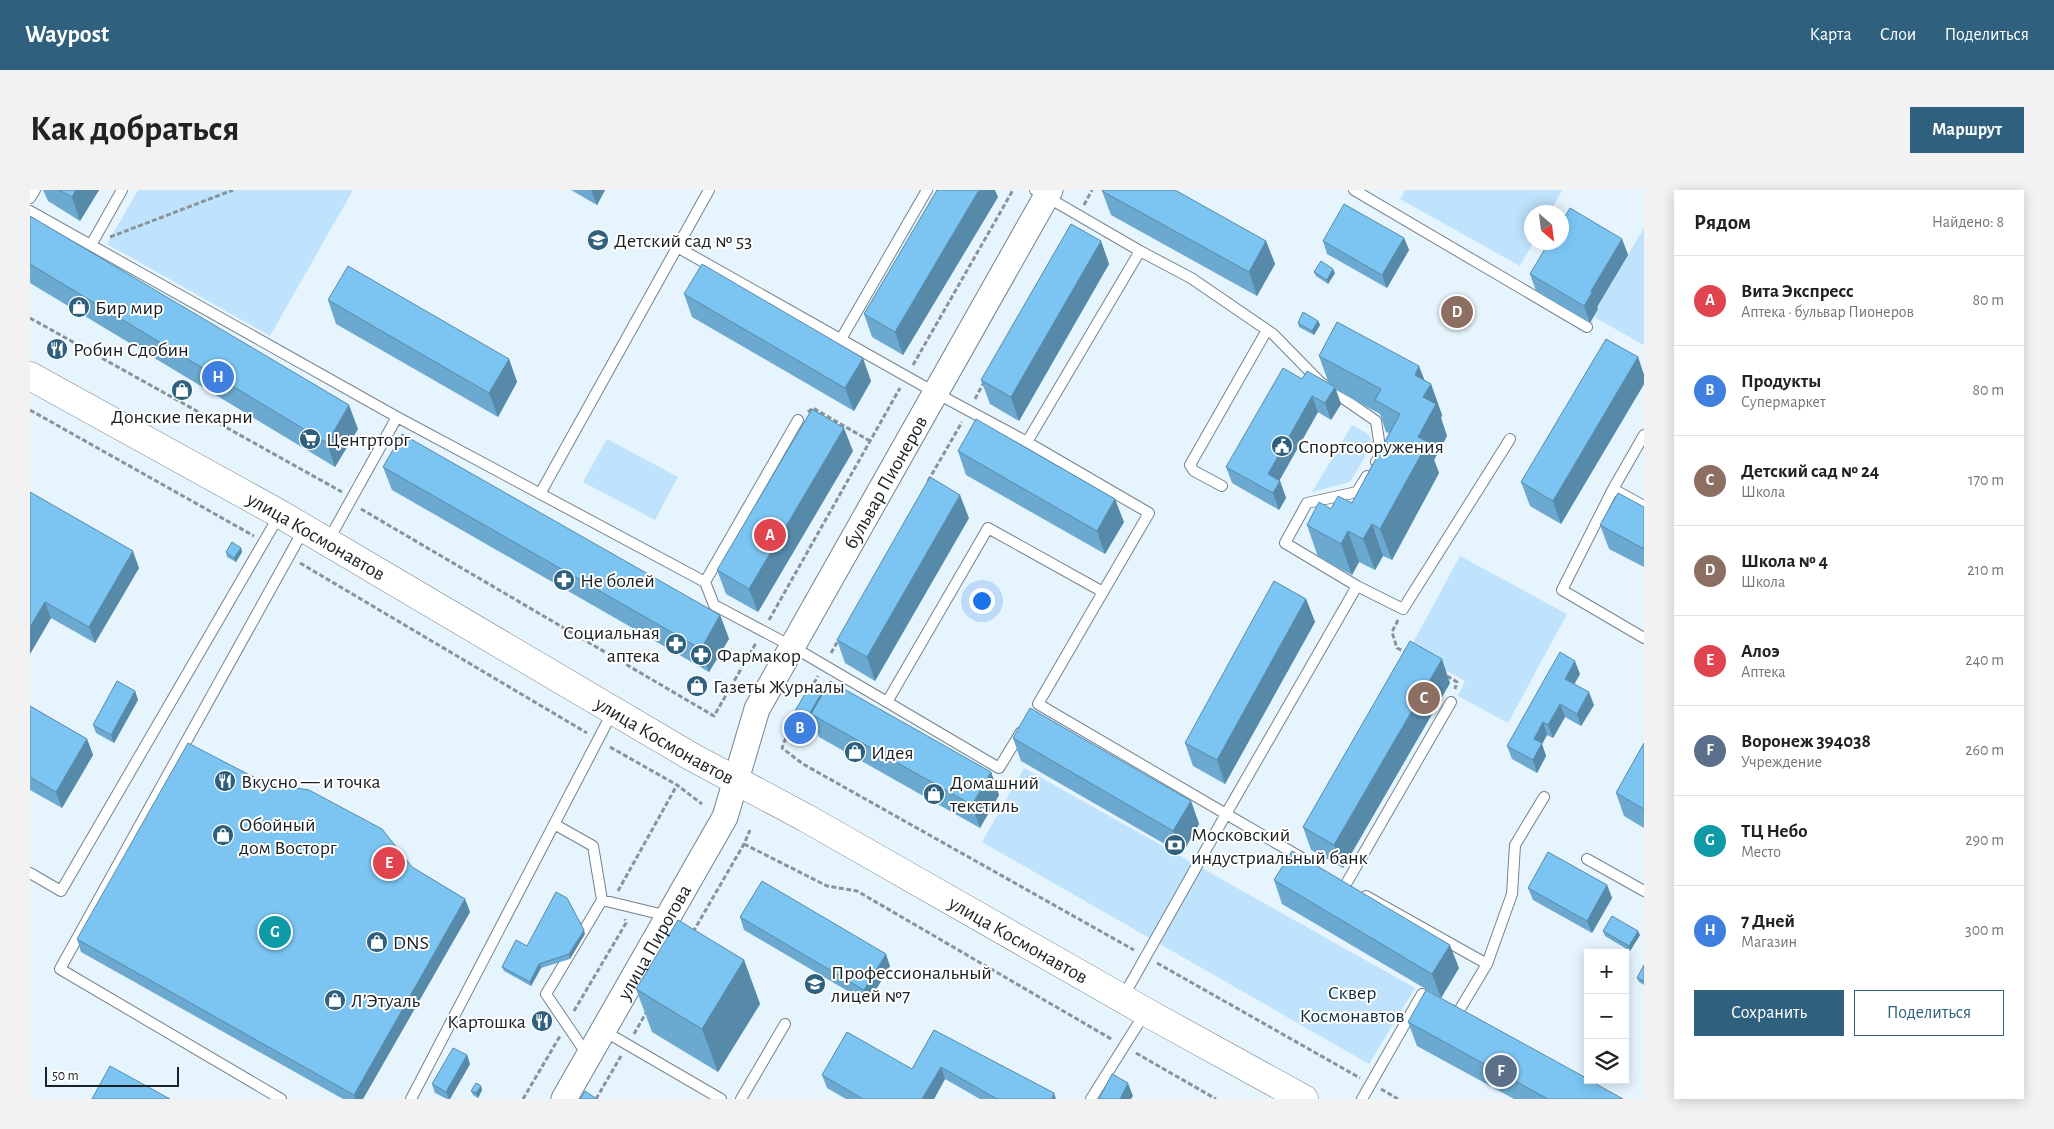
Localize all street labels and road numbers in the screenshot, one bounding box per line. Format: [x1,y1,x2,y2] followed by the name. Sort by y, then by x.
[841,413,931,552] street label: бульвар Пионеров
[243,488,388,585] street label: улица Космонавтов
[591,693,737,789] street label: улица Космонавтов
[614,881,695,1004] street label: улица Пирогова
[944,892,1091,988] street label: улица Космонавтов

